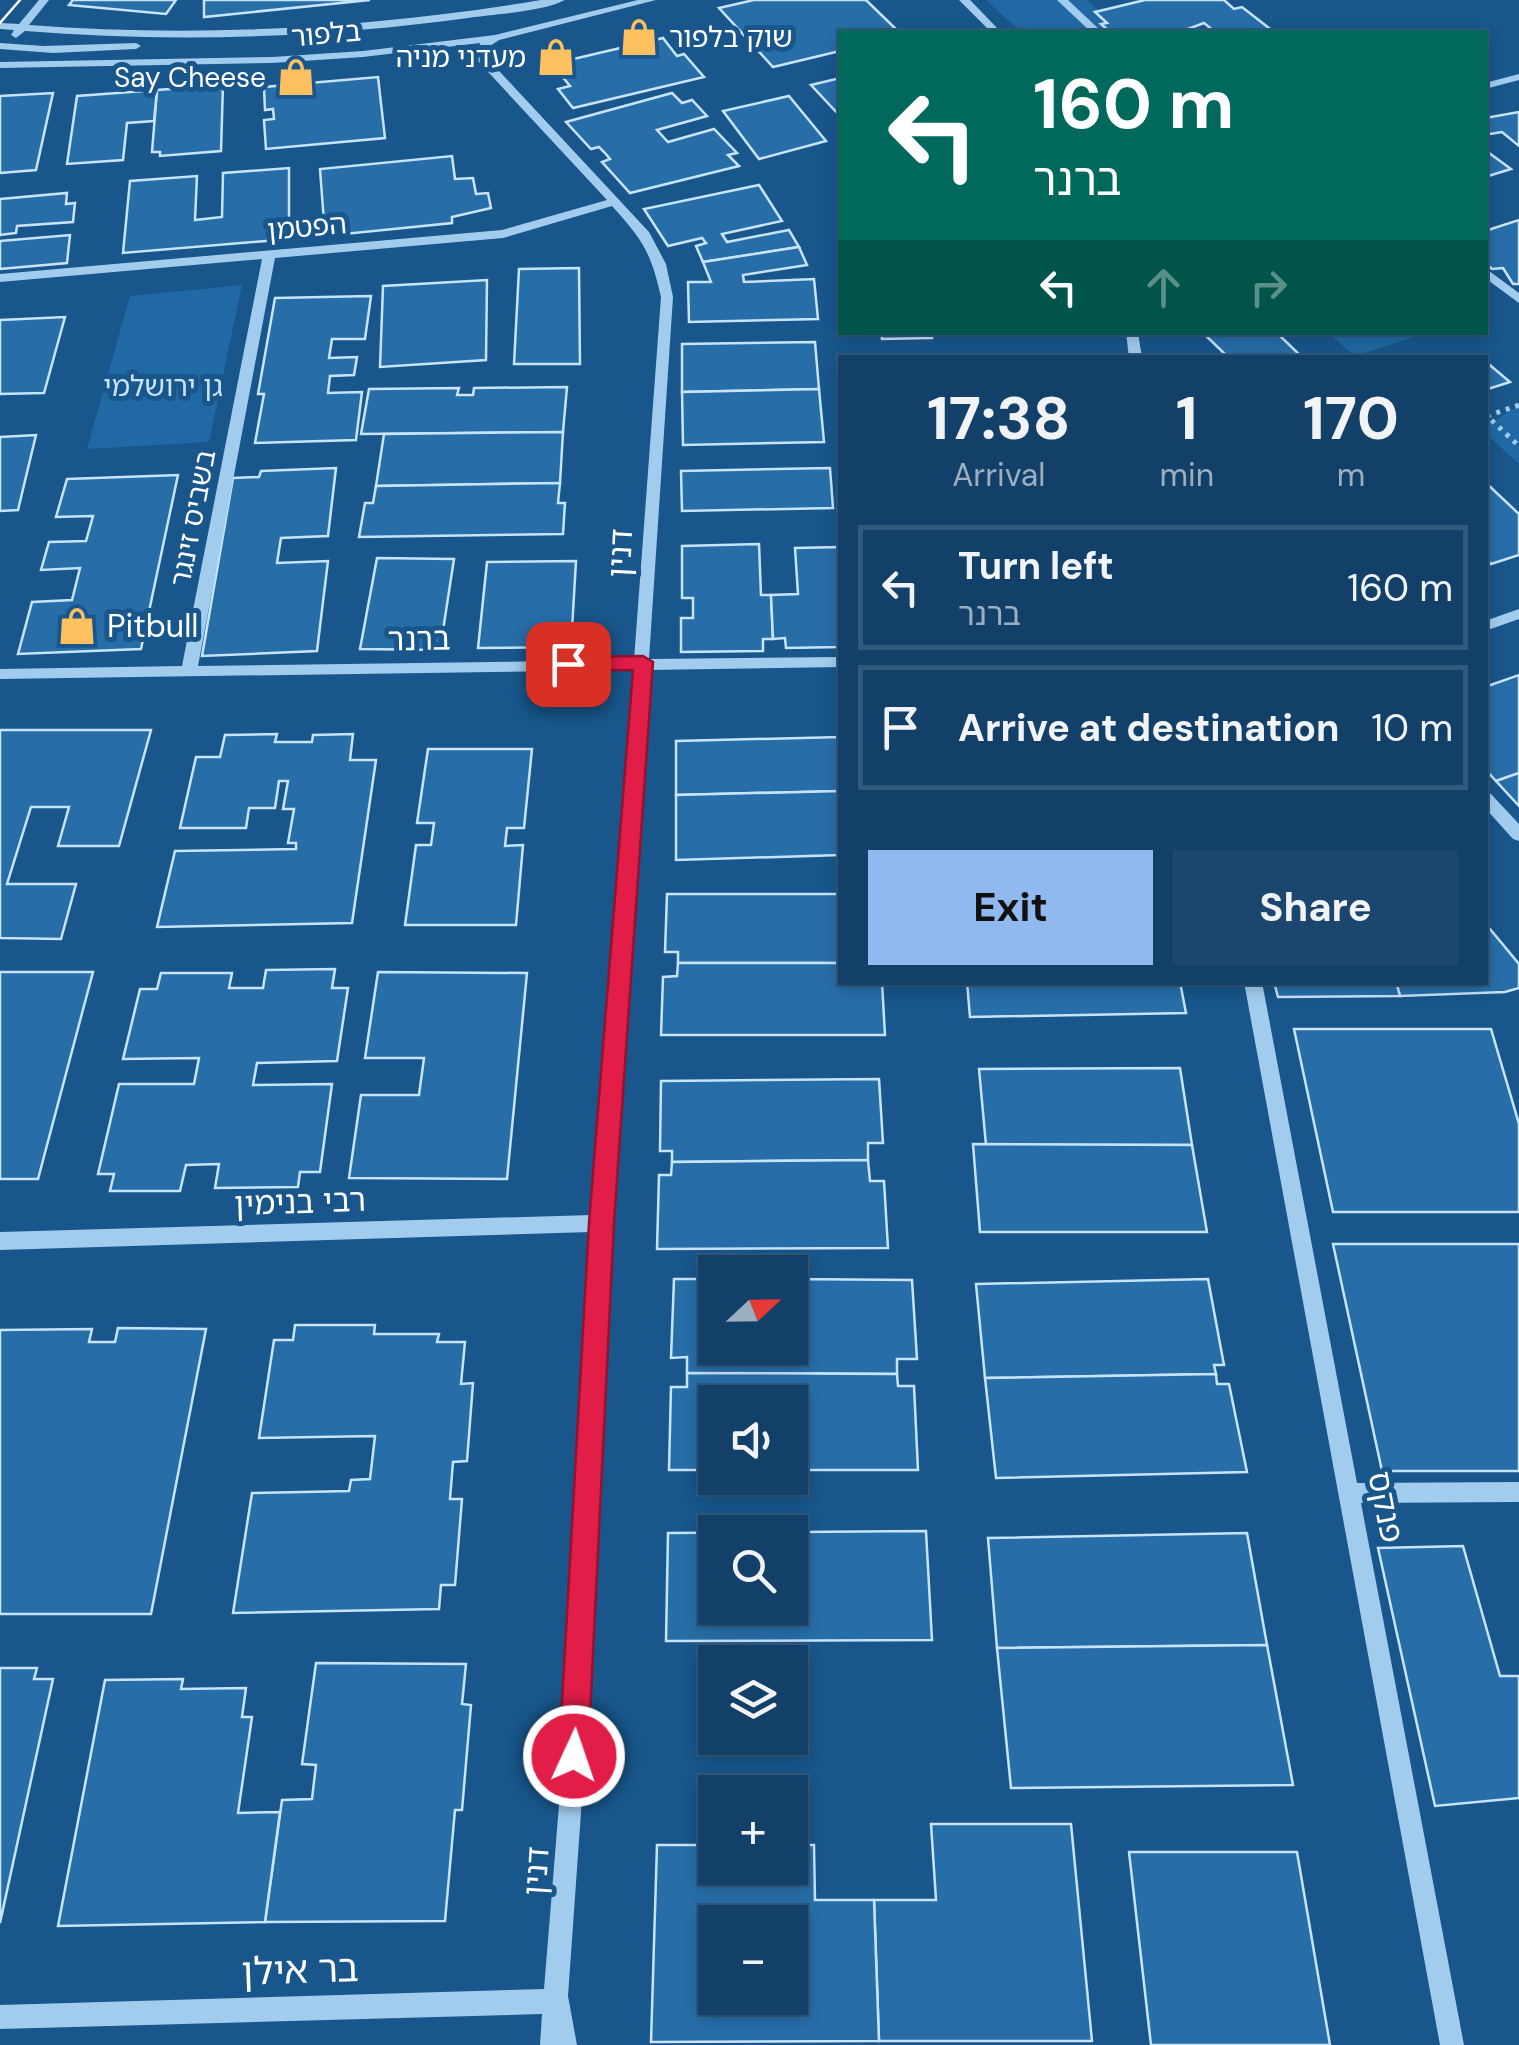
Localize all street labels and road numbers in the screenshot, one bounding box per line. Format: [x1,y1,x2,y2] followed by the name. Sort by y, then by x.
[290,13,362,55] street label: בלפור
[266,205,348,249] street label: הפטמן
[162,446,224,590] street label: בשביס זינגר
[598,527,642,579] street label: דנין
[387,617,451,661] street label: ברנר
[233,1179,367,1225] street label: רבי בנימין
[1359,1468,1413,1546] street label: פנקס
[513,1845,559,1897] street label: דנין
[240,1943,360,1997] street label: בר אילן

